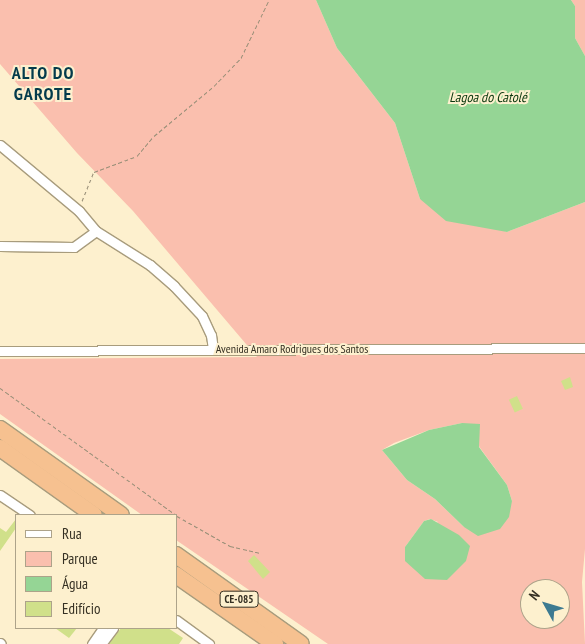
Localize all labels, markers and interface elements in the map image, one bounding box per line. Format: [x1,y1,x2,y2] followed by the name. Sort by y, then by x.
[11,63,75,106] district label: ALTO DO GAROTE
[449,89,527,105] water label: Lagoa do Catolé
[216,342,368,356] street label: Avenida Amaro Rodrigues dos Santos
[15,514,178,629] legend
[62,524,82,543] text: Rua
[62,549,98,568] text: Parque
[62,574,88,593] text: Água
[520,579,570,629] north arrow
[525,587,543,604] text: N
[219,590,259,608] road number: CE-085
[62,599,100,618] text: Edifício

